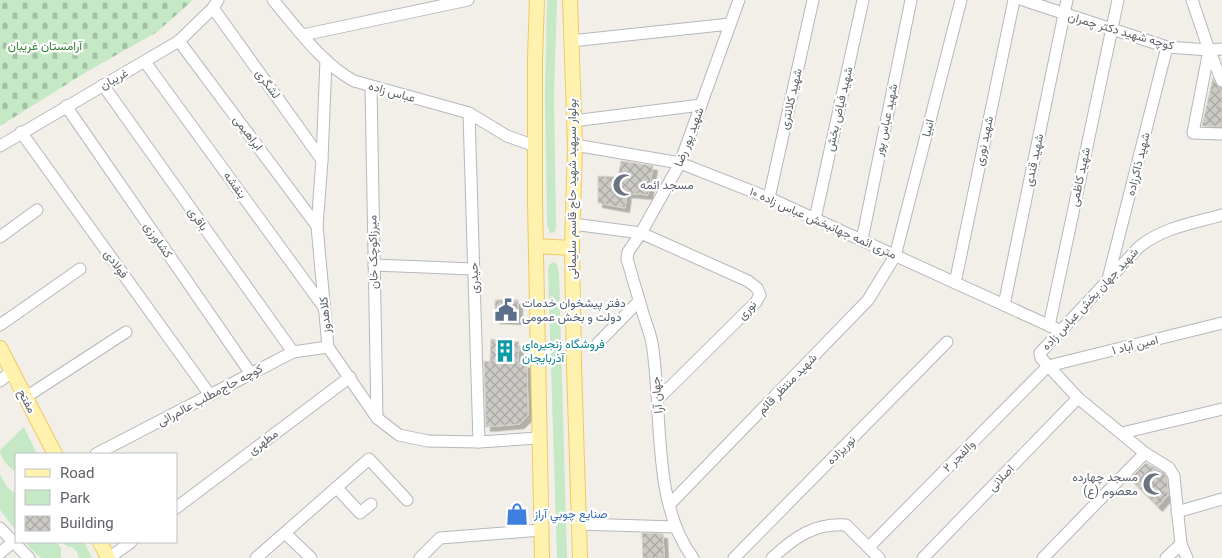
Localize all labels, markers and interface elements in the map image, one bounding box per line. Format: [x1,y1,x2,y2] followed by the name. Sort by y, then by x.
[1066,9,1176,54] street label: کوچه شهید دکتر چمران
[8,39,83,54] park label: آرامستان غریبان
[822,65,857,153] street label: شهید فیاض بخش
[97,66,131,93] street label: غریبان
[252,67,283,102] street label: لشگری
[777,67,806,131] street label: شهید کلانتری
[367,79,417,106] street label: عباس زاده
[871,82,901,159] street label: شهید عباس پور
[565,99,581,279] street label: بولوار سپهبد شهید حاج قاسم سلیمانی
[671,105,708,169] street label: شهید پور رضا
[229,113,266,154] street label: ابراهیمی
[972,115,997,167] street label: شهید نوری
[919,118,937,138] street label: انبیا
[1123,131,1154,197] street label: شهید ذاکرزاده
[1022,132,1047,188] street label: شهید قندی
[1067,146,1094,208] street label: شهید کاظمی
[221,169,249,201] street label: بنفشه
[611,172,637,198] mosque icon: مسجد ائمه
[640,178,694,192] place label: مسجد ائمه
[747,184,899,263] street label: ۱۰ متری ائمه جهانبخش عباس زاده
[184,205,211,234] street label: باقری
[365,215,382,289] street label: میرزاکوچک خان
[140,219,175,261] street label: کشاورزی
[1039,245,1142,354] street label: شهید جهان بخش عباس زاده
[100,247,131,282] street label: فولادی
[466,262,483,294] street label: حیدری
[316,296,335,335] street label: کلاهدوز
[522,296,626,325] place label: دفتر پیشخوان خدمات دولت و بخش عمومی
[493,297,519,323] public building icon: دفتر پیشخوان خدمات دولت و بخش عمومی
[735,297,760,323] street label: نوری
[1110,332,1160,358] street label: ۱ امین آباد
[522,337,605,366] place label: فروشگاه زنجیره‌ای آذربایجان
[492,338,518,364] building icon: فروشگاه زنجیره‌ای آذربایجان
[754,351,820,418] street label: شهید منتظر قائم
[155,361,266,431] street label: کوچه حاج‌مطلب عالم‌رائی
[648,376,667,414] street label: جهان آرا
[13,387,39,416] street label: مفتح
[245,426,281,458] street label: مطهری
[824,433,859,468] street label: نوریزاده
[940,437,979,476] street label: والفجر ۲
[15,453,178,543] legend
[985,462,1018,495] street label: اصلانی
[60,464,94,482] text: Road
[1072,470,1138,500] place label: مسجد چهارده معصوم (ع)
[1141,471,1167,497] mosque icon: مسجد چهارده معصوم (ع)
[60,489,91,507] text: Park
[504,501,530,527] shop icon: صنايع چوبي آراز
[533,507,608,524] place label: صنايع چوبي آراز
[60,514,114,532] text: Building

